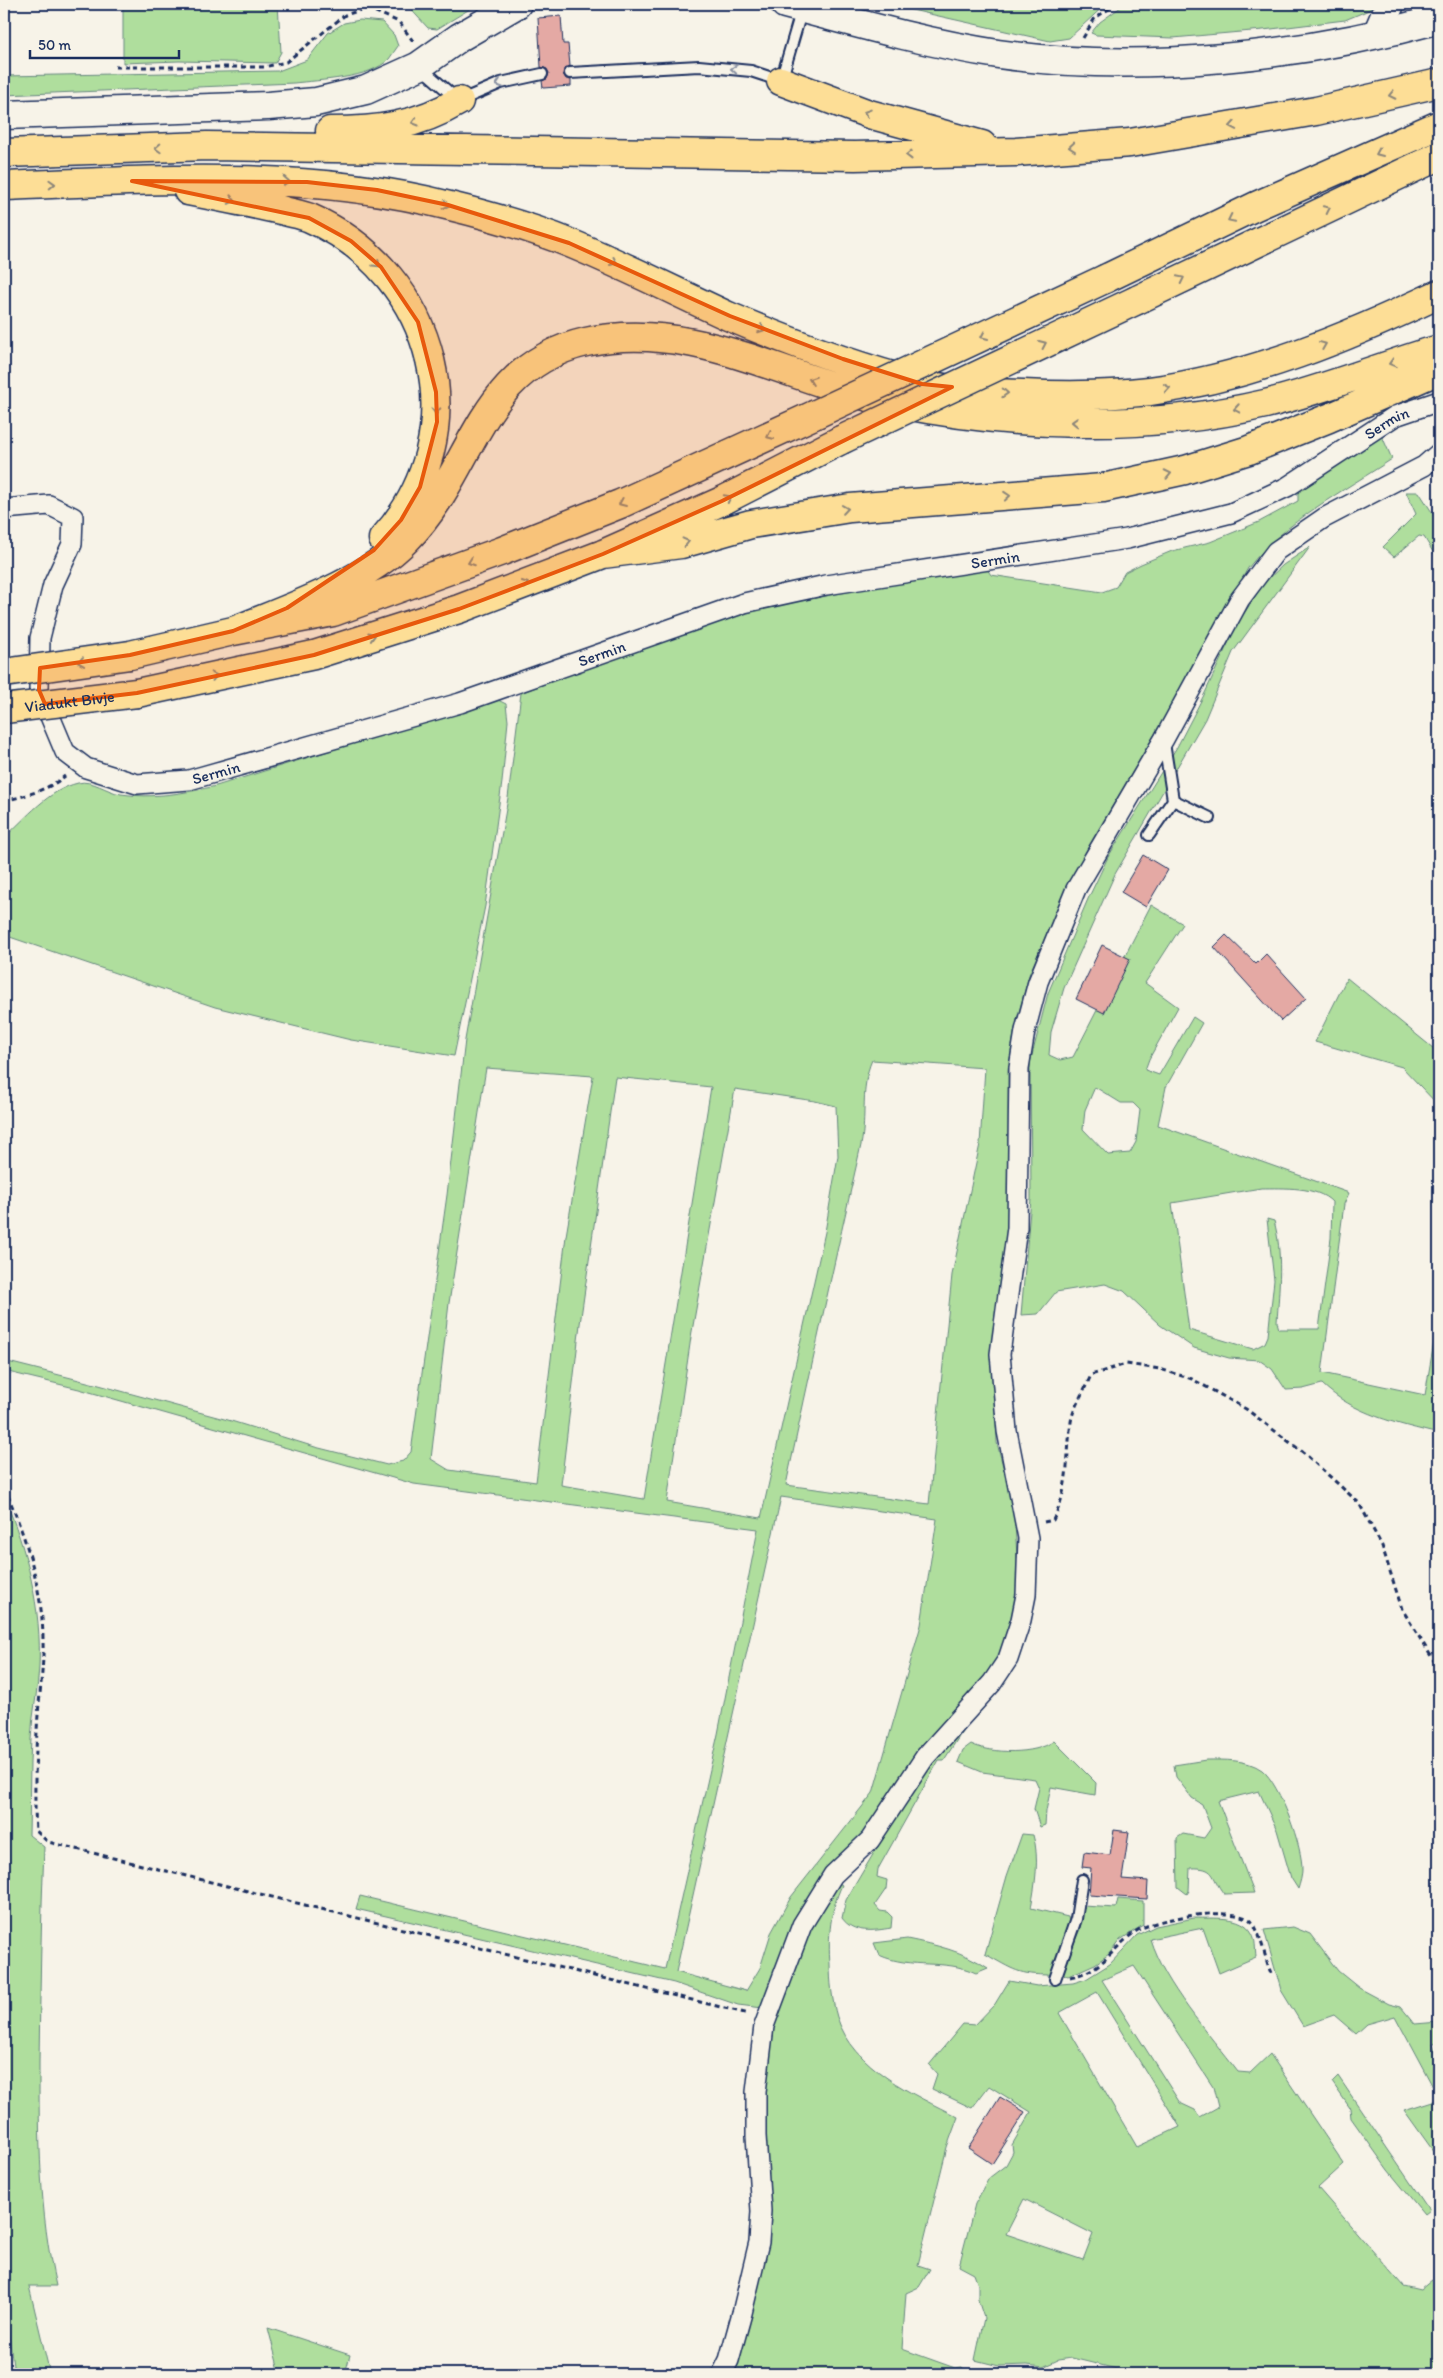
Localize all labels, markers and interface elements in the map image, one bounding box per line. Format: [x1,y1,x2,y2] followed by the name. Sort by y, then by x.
[30,28,179,60] scale bar
[38,36,71,54] text: 50 m
[730,64,738,75] one-way arrow
[495,78,504,88] one-way arrow
[1388,89,1397,100] one-way arrow
[863,109,872,119] one-way arrow
[411,116,420,126] one-way arrow
[1228,120,1237,130] one-way arrow
[154,142,162,153] one-way arrow
[1067,142,1075,153] one-way arrow
[1375,146,1384,157] one-way arrow
[905,150,913,160] one-way arrow
[282,175,290,186] one-way arrow
[49,179,57,189] one-way arrow
[227,194,236,204] one-way arrow
[442,199,451,210] one-way arrow
[1322,205,1331,215] one-way arrow
[1227,212,1236,222] one-way arrow
[609,256,618,267] one-way arrow
[371,258,380,267] one-way arrow
[1176,275,1185,286] one-way arrow
[757,322,766,333] one-way arrow
[980,329,989,339] one-way arrow
[1038,340,1047,350] one-way arrow
[1318,341,1327,352] one-way arrow
[1389,357,1397,367] one-way arrow
[809,376,817,386] one-way arrow
[1163,383,1171,393] one-way arrow
[1002,388,1009,398] one-way arrow
[1233,403,1241,414] one-way arrow
[1361,403,1412,444] street label: Sermin
[431,407,442,415] one-way arrow
[1071,416,1079,427] one-way arrow
[766,429,775,440] one-way arrow
[1163,469,1172,480] one-way arrow
[1003,491,1011,502] one-way arrow
[722,494,731,504] one-way arrow
[618,497,627,508] one-way arrow
[841,504,849,515] one-way arrow
[682,537,691,548] one-way arrow
[970,547,1021,573] street label: Sermin
[467,556,476,566] one-way arrow
[521,580,529,590] one-way arrow
[367,632,375,642] one-way arrow
[576,636,628,671] street label: Sermin
[77,656,85,667] one-way arrow
[210,672,219,682] one-way arrow
[24,687,116,716] street label: Viadukt Bivje
[190,757,242,789] street label: Sermin

